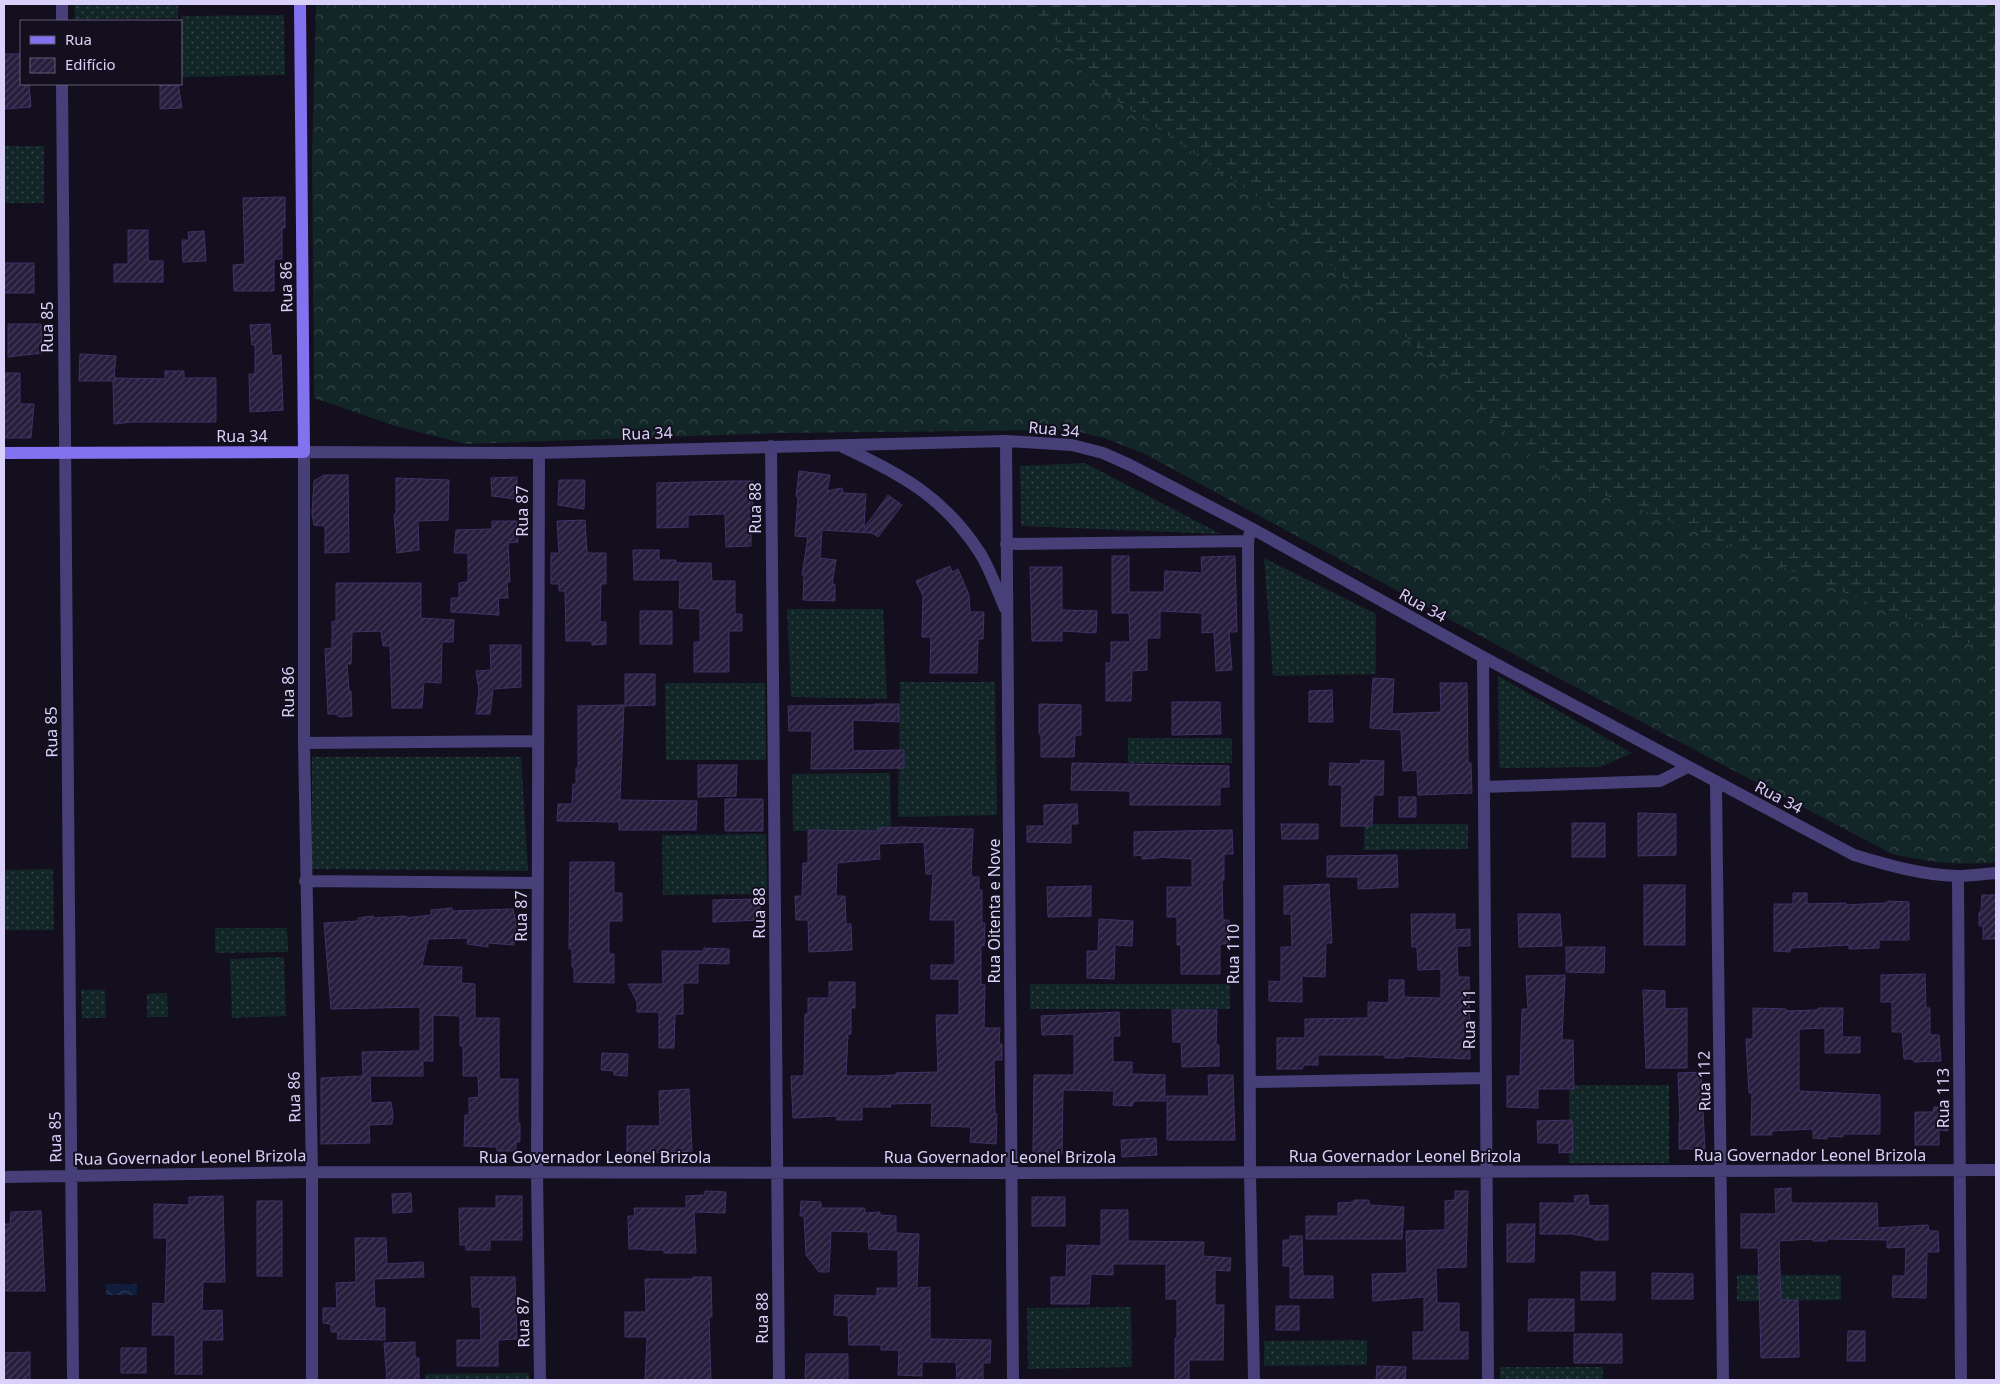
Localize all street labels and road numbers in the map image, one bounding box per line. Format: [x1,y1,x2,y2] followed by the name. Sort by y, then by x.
[275,261,297,313] street label: Rua 86
[36,301,58,353] street label: Rua 85
[1027,416,1081,442] street label: Rua 34
[621,421,673,445] street label: Rua 34
[216,425,268,447] street label: Rua 34
[744,482,766,534] street label: Rua 88
[511,485,533,537] street label: Rua 87
[1395,583,1451,627] street label: Rua 34
[277,666,299,718] street label: Rua 86
[40,706,62,758] street label: Rua 85
[1751,775,1807,819] street label: Rua 34
[983,838,1005,984] street label: Rua Oitenta e Nove
[748,887,770,939] street label: Rua 88
[510,890,532,942] street label: Rua 87
[1222,924,1244,984] street label: Rua 110
[1458,989,1480,1049] street label: Rua 111
[1692,1051,1716,1111] street label: Rua 112
[1932,1068,1954,1128] street label: Rua 113
[283,1071,305,1123] street label: Rua 86
[44,1111,66,1163] street label: Rua 85
[74,1144,306,1170] street label: Rua Governador Leonel Brizola
[1694,1144,1926,1166] street label: Rua Governador Leonel Brizola
[1289,1145,1521,1167] street label: Rua Governador Leonel Brizola
[479,1146,711,1168] street label: Rua Governador Leonel Brizola
[884,1146,1116,1168] street label: Rua Governador Leonel Brizola
[751,1292,773,1344] street label: Rua 88
[512,1296,534,1348] street label: Rua 87

